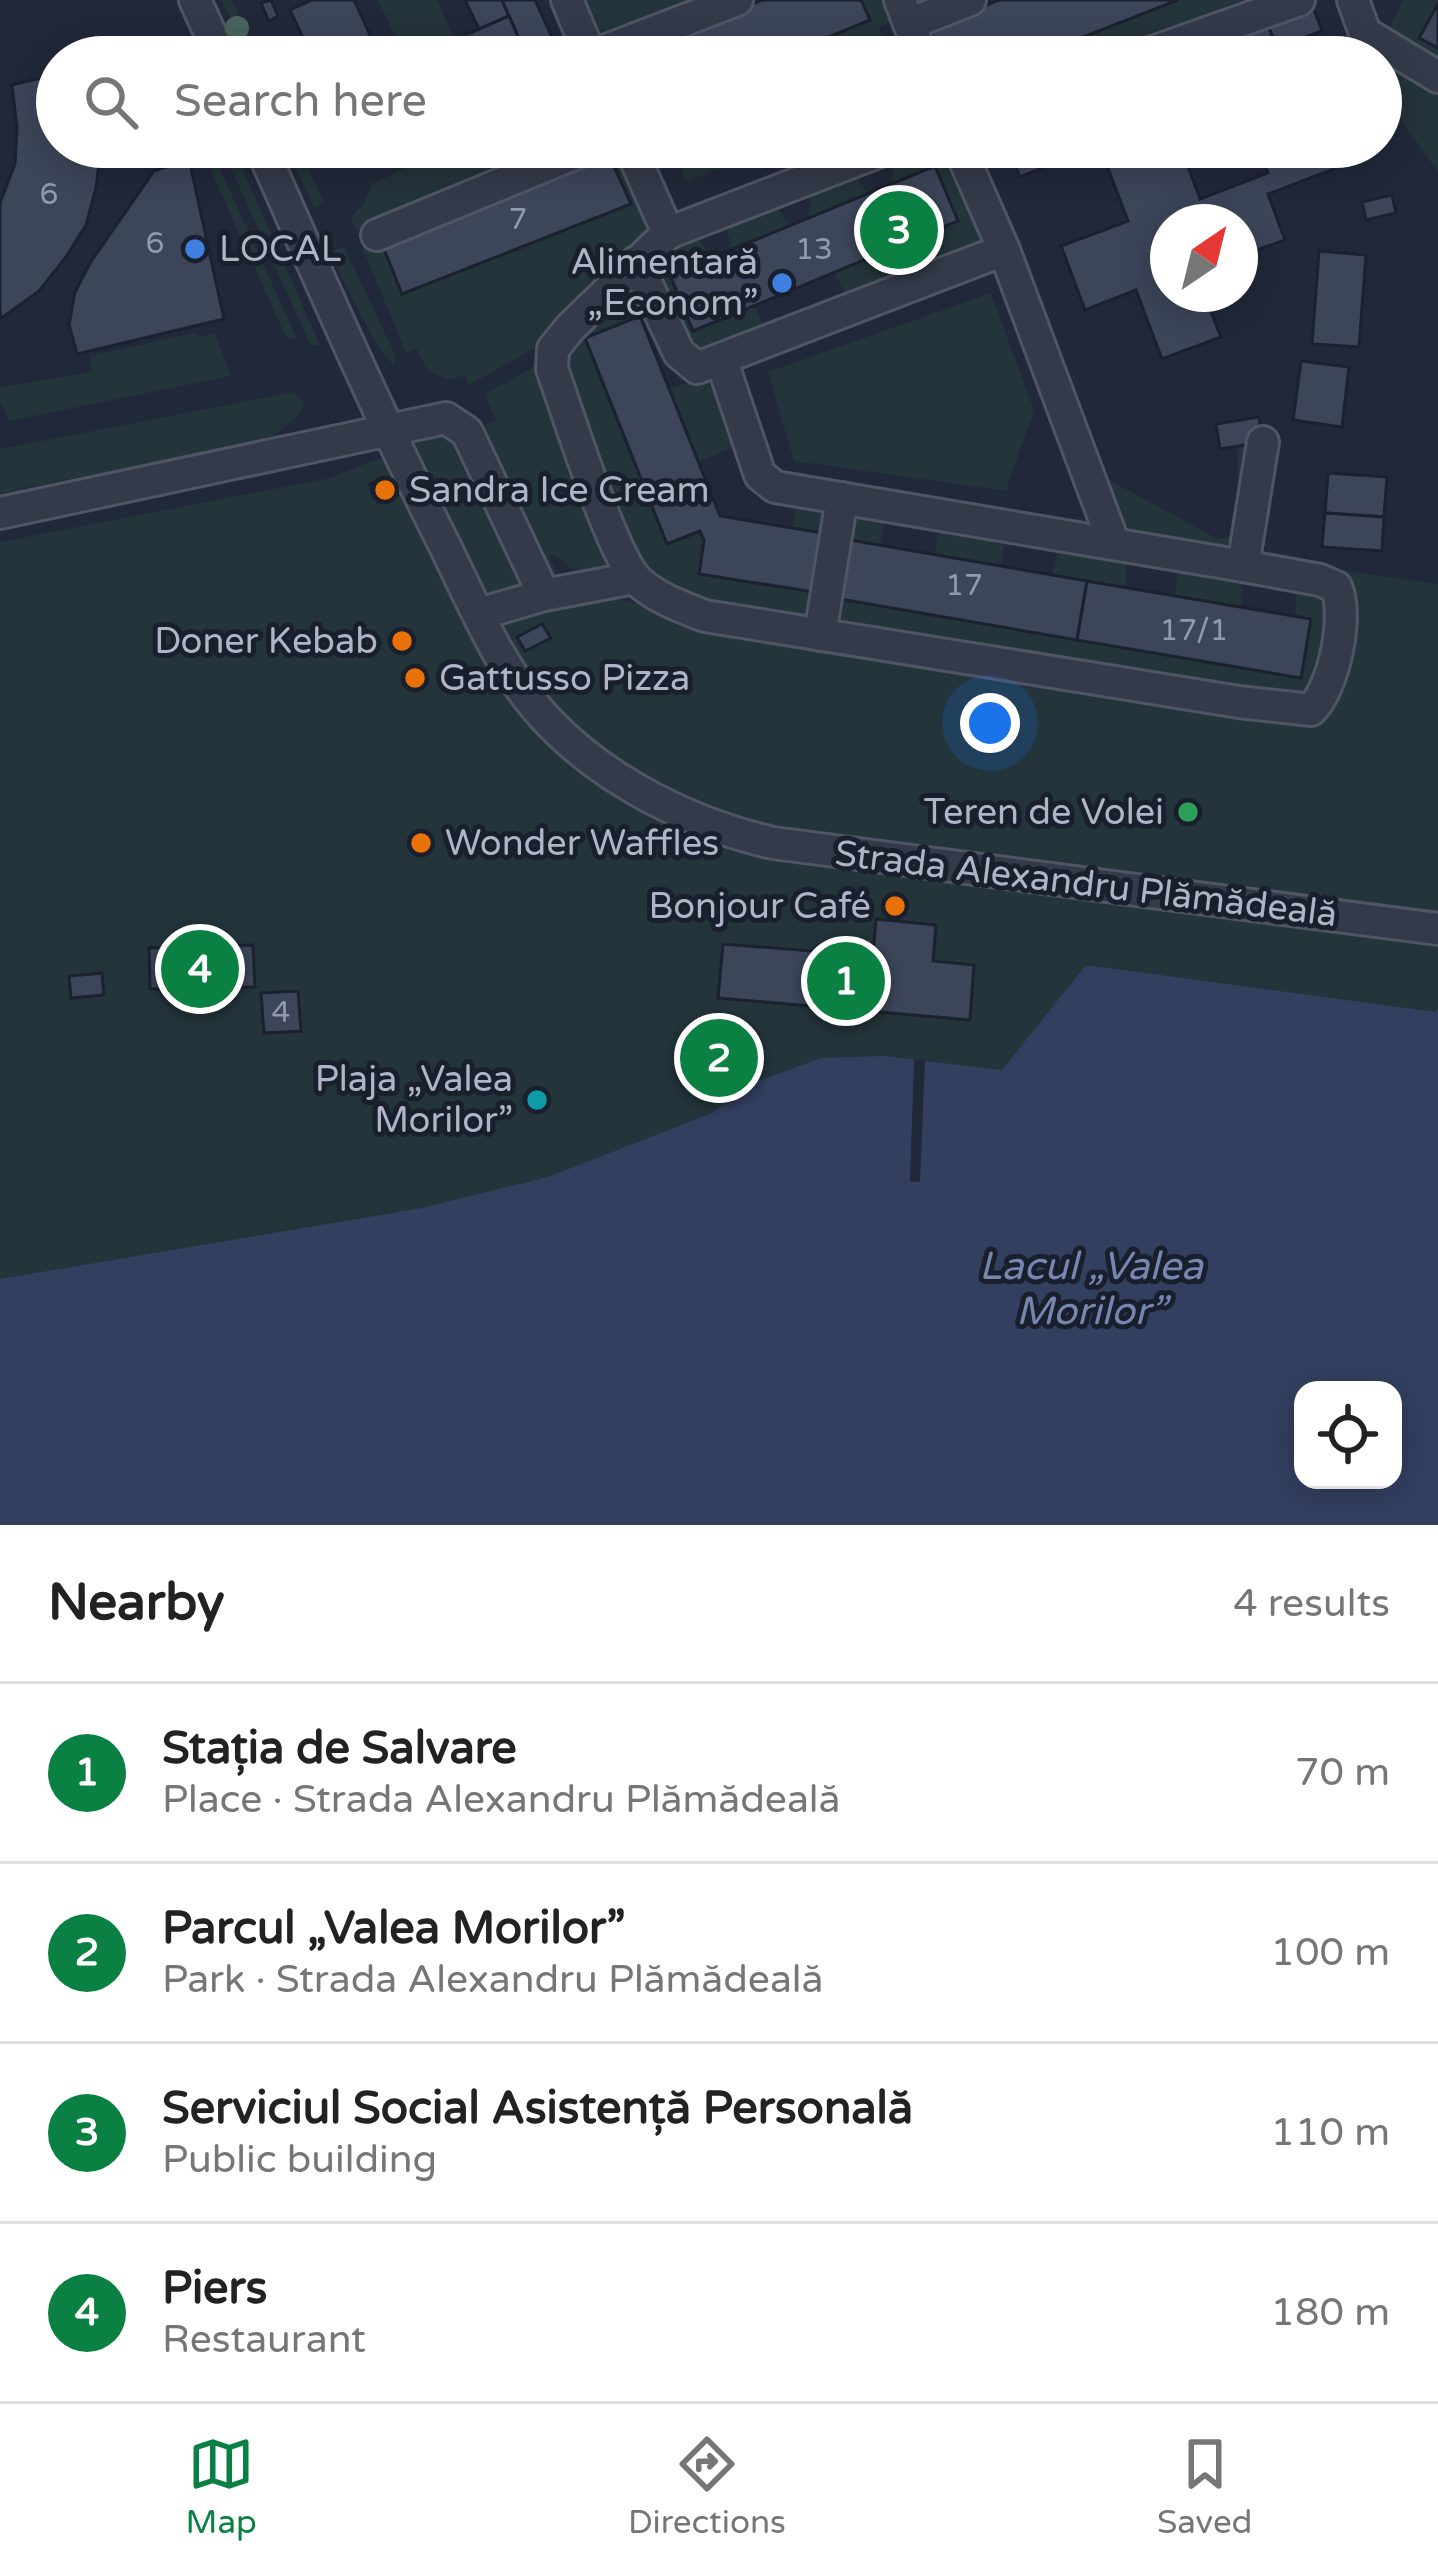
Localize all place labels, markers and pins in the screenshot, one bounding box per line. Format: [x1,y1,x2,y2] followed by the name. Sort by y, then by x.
[860,185,938,275] pin: 3
[219,228,342,271] place label: LOCAL
[182,236,208,262] marker: LOCAL
[571,241,758,325] place label: Alimentară „Econom”
[769,270,795,296] marker: Alimentară „Econom”
[409,469,710,512] place label: Sandra Ice Cream
[372,477,398,503] marker: Sandra Ice Cream
[154,620,378,663] place label: Doner Kebab
[389,628,415,654] marker: Doner Kebab
[439,657,690,700] place label: Gattusso Pizza
[402,665,428,691] marker: Gattusso Pizza
[923,791,1164,834] place label: Teren de Volei
[1175,799,1201,825] marker: Teren de Volei
[445,822,719,865] place label: Wonder Waffles
[408,830,434,856] marker: Wonder Waffles
[648,885,871,928] place label: Bonjour Café
[882,893,908,919] marker: Bonjour Café
[161,924,239,1014] pin: 4
[807,936,885,1026] pin: 1
[680,1013,758,1103] pin: 2
[315,1058,513,1142] place label: Plaja „Valea Morilor”
[524,1087,550,1113] marker: Plaja „Valea Morilor”

